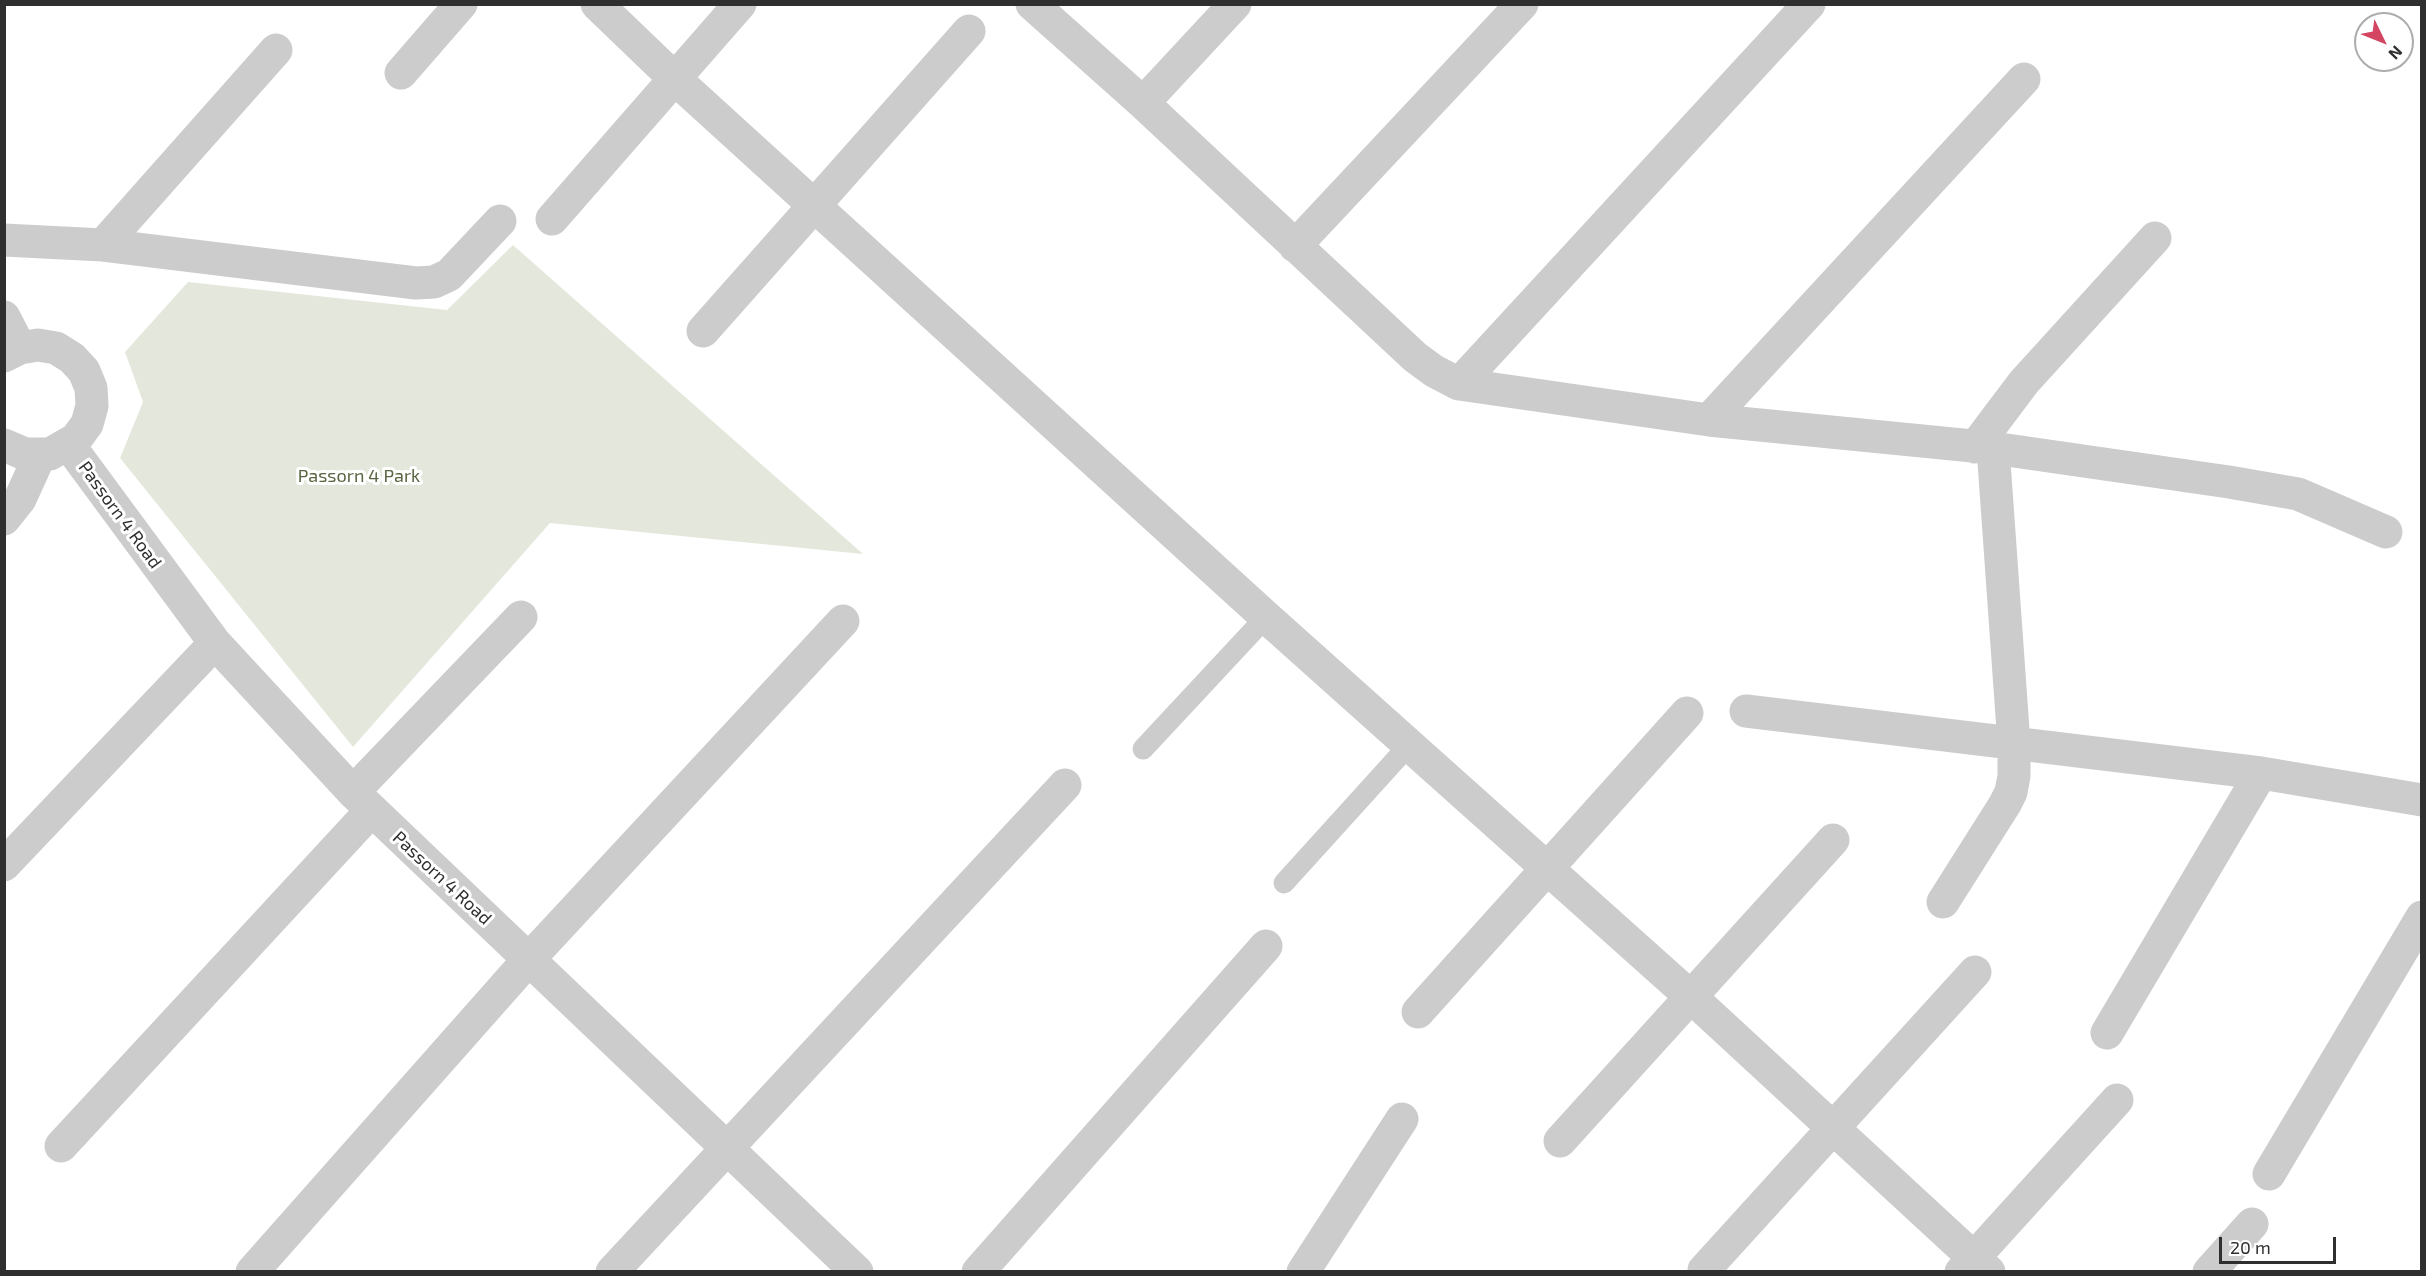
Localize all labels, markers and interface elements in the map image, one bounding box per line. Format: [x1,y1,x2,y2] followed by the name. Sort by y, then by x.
[2354,12,2414,72] north arrow
[2385,43,2407,64] text: N
[74,457,166,573] street label: Passorn 4 Road
[298,465,420,487] park label: Passorn 4 Park
[388,827,496,929] street label: Passorn 4 Road
[2222,1225,2339,1263] scale bar
[2230,1236,2271,1258] text: 20 m

